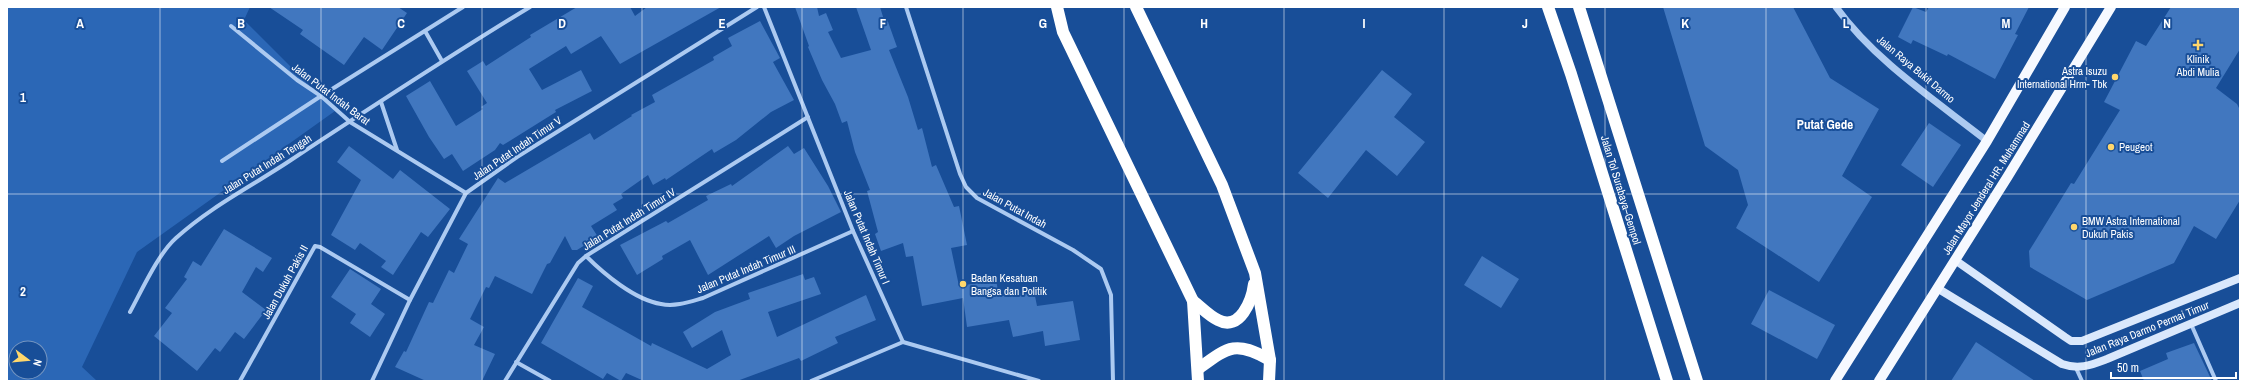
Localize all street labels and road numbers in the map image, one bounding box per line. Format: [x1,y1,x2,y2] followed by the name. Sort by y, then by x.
[1874,32,1958,106] street label: Jalan Raya Bukit Darmo
[289,60,373,128] street label: Jalan Putat Indah Barat
[470,113,564,183] street label: Jalan Putat Indah Timur V
[1939,119,2033,257] street label: Jalan Mayor Jenderal HR. Muhammad
[220,131,314,197] street label: Jalan Putat Indah Tengah
[1598,134,1644,246] street label: Jalan Tol Surabaya–Gempol
[580,185,678,253] street label: Jalan Putat Indah Timur IV
[981,185,1049,231] street label: Jalan Putat Indah
[841,188,893,286] street label: Jalan Putat Indah Timur I
[259,242,311,322] street label: Jalan Dukuh Pakis II
[694,242,798,296] street label: Jalan Putat Indah Timur III
[2083,298,2211,360] street label: Jalan Raya Darmo Permai Timur

